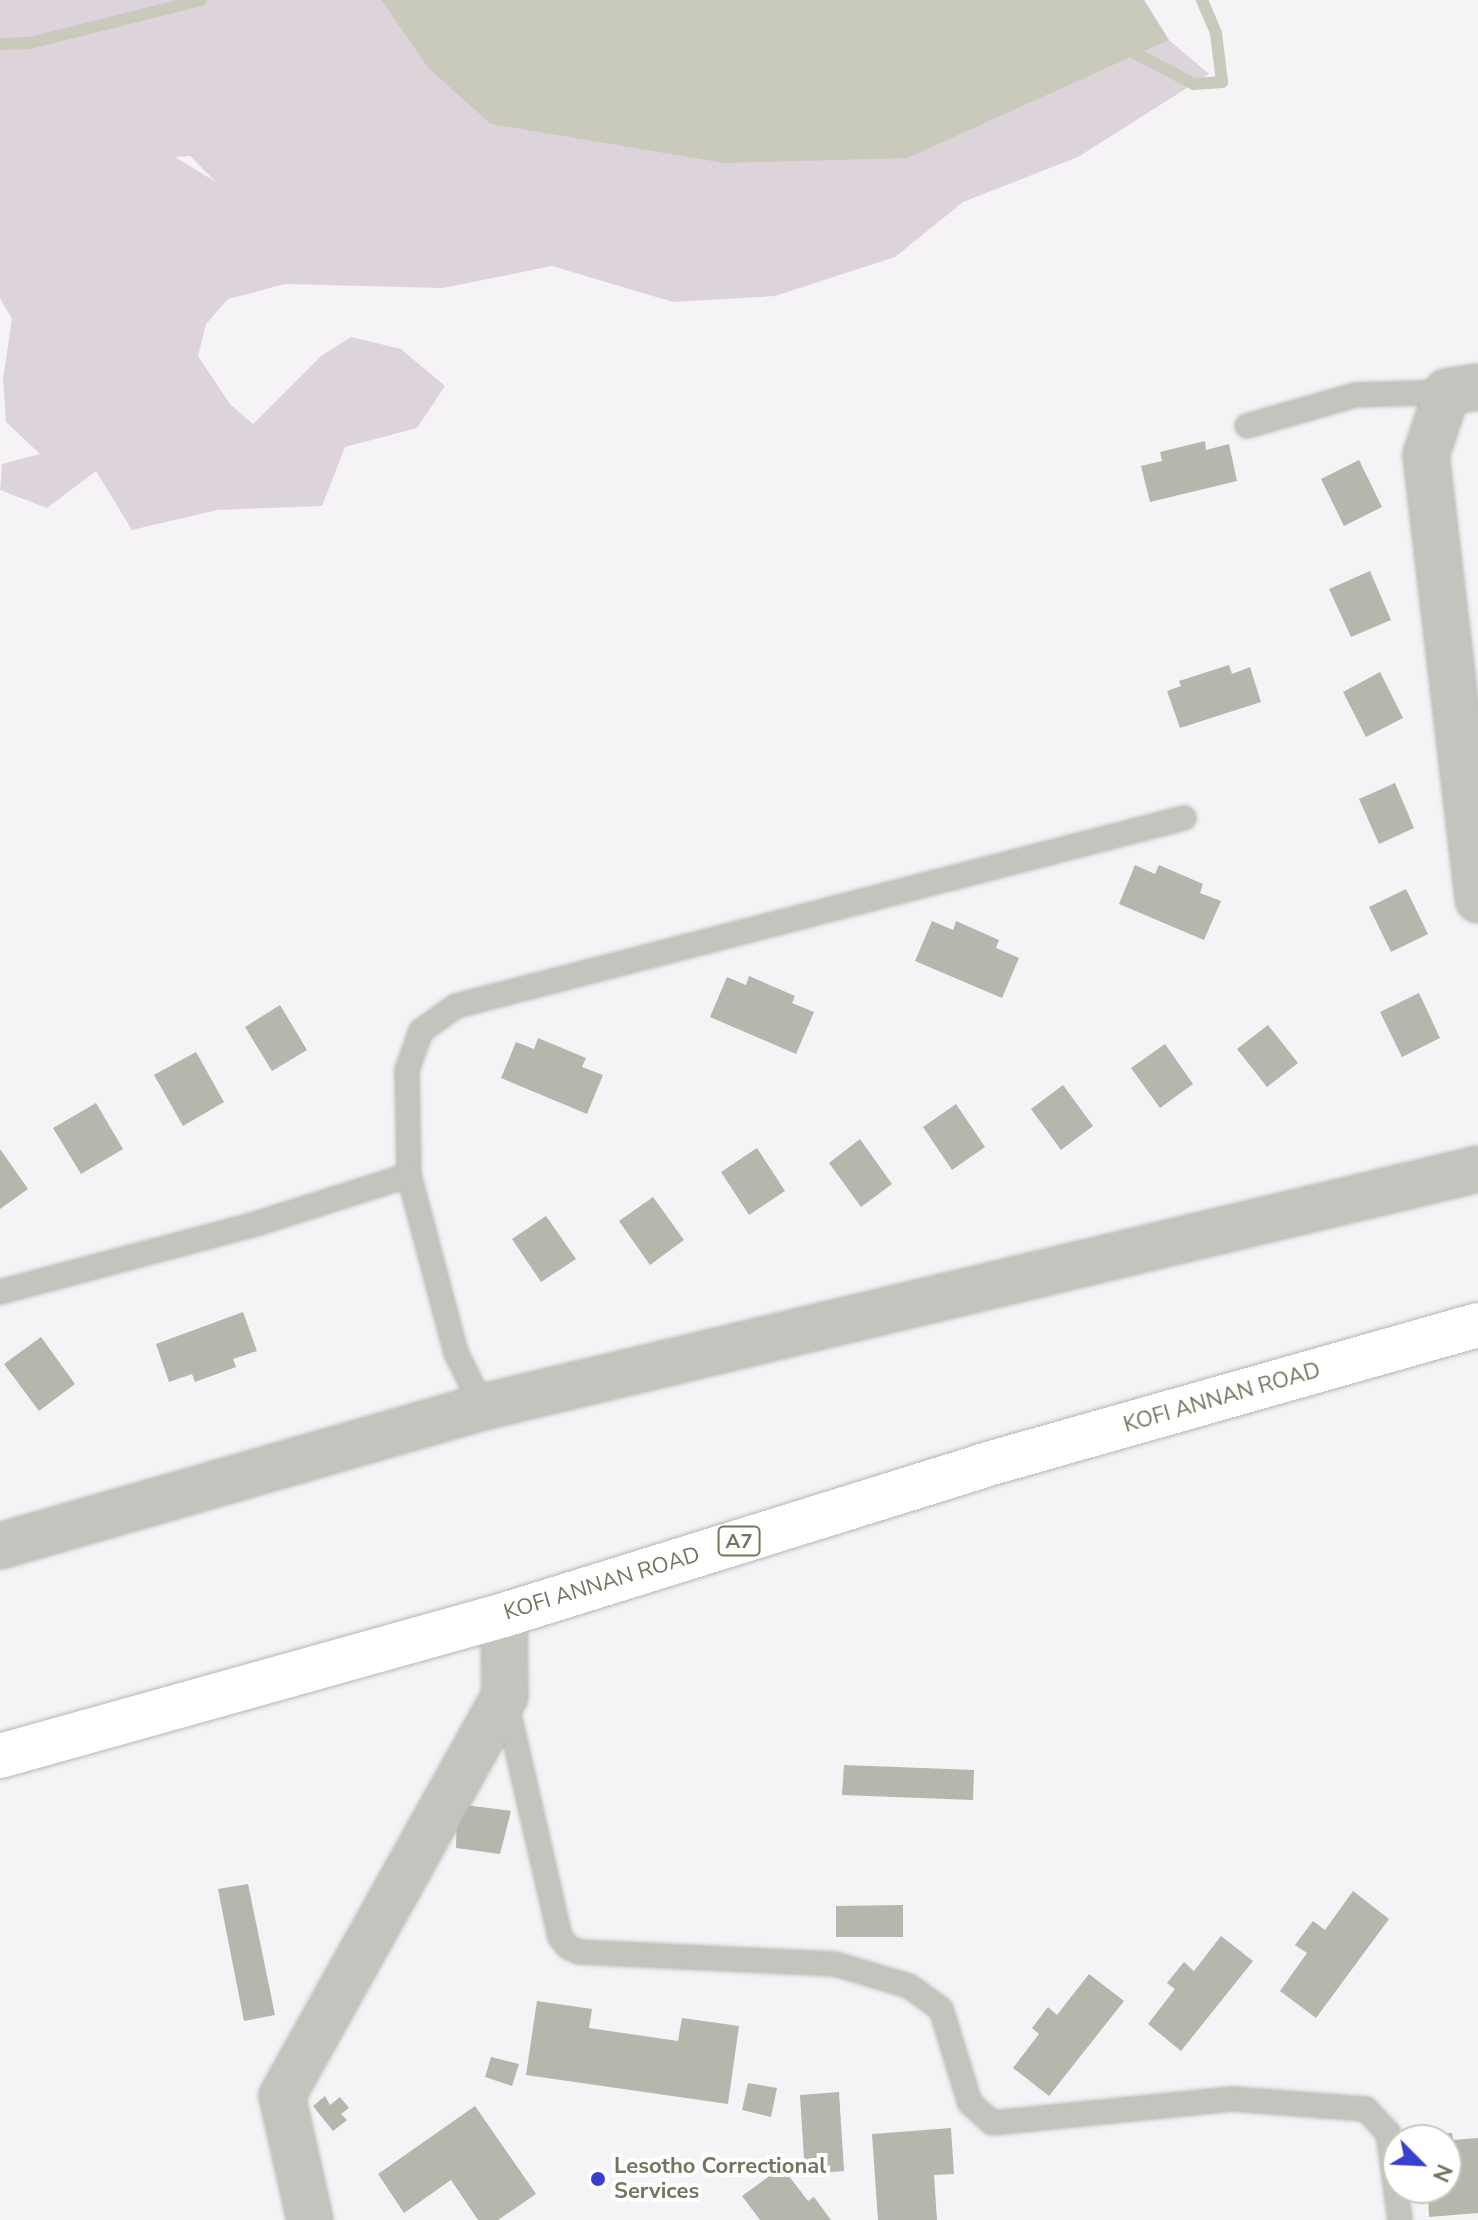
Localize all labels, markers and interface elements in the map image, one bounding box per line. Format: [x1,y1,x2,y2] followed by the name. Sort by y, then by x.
[1121,1357,1323,1439] street label: KOFI ANNAN ROAD
[717,1525,761,1557] road number: A7
[501,1542,703,1626] street label: KOFI ANNAN ROAD
[1382,2124,1462,2204] north arrow
[614,2153,826,2204] place label: Lesotho Correctional Services
[1425,2159,1459,2187] text: N
[589,2170,607,2188] marker: Lesotho Correctional Services

